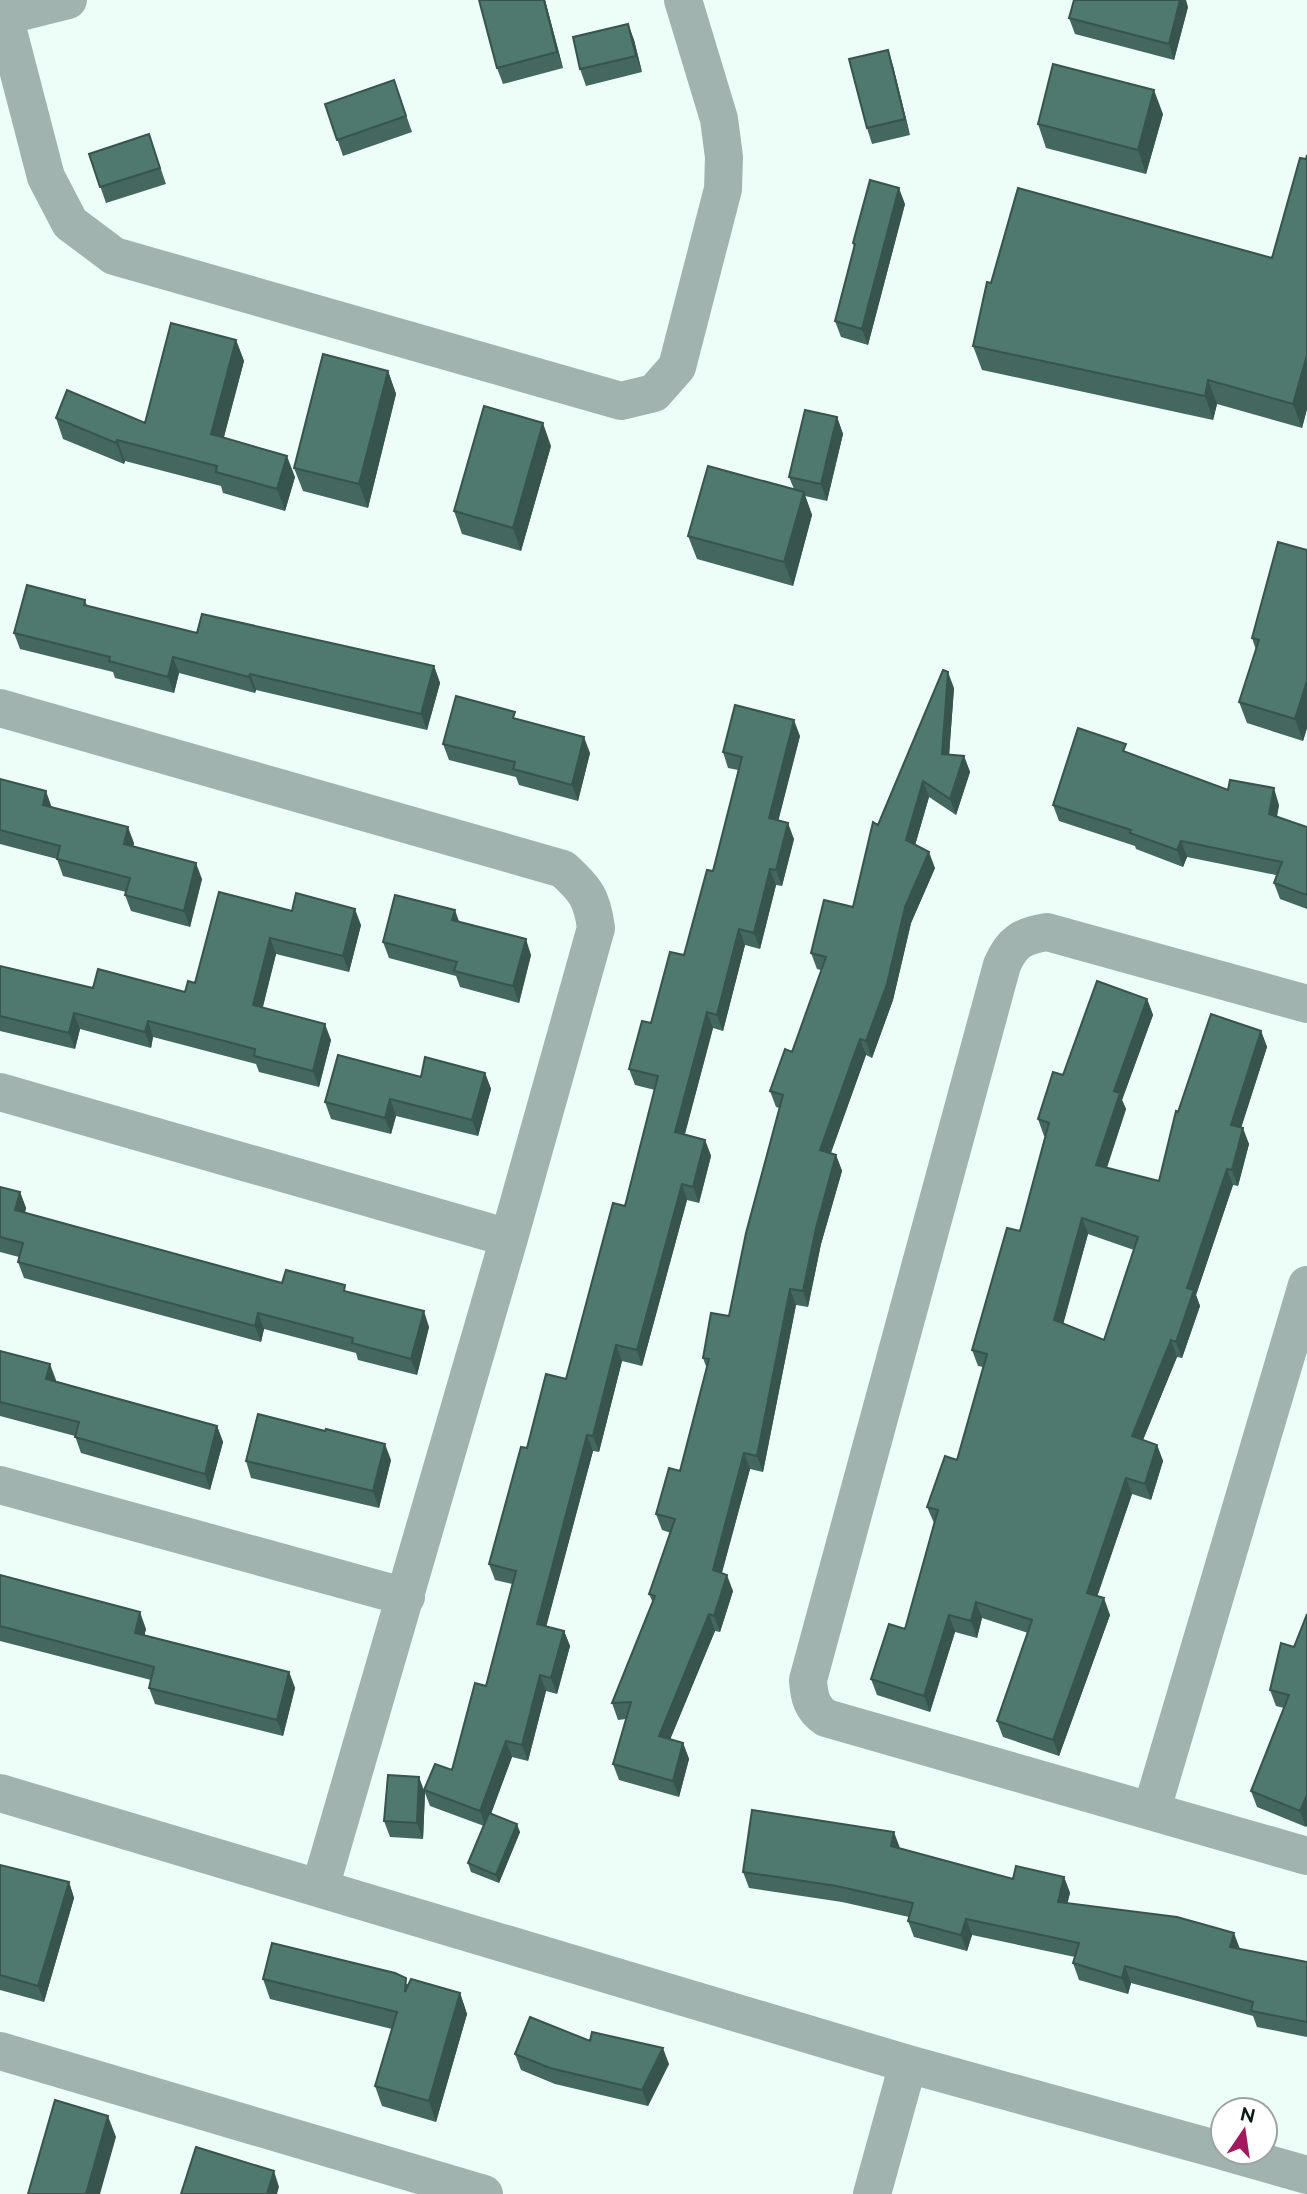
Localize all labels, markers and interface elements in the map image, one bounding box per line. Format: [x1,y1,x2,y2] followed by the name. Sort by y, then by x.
[1209,2096,1279,2166] north arrow
[1238,2102,1257,2127] text: N

